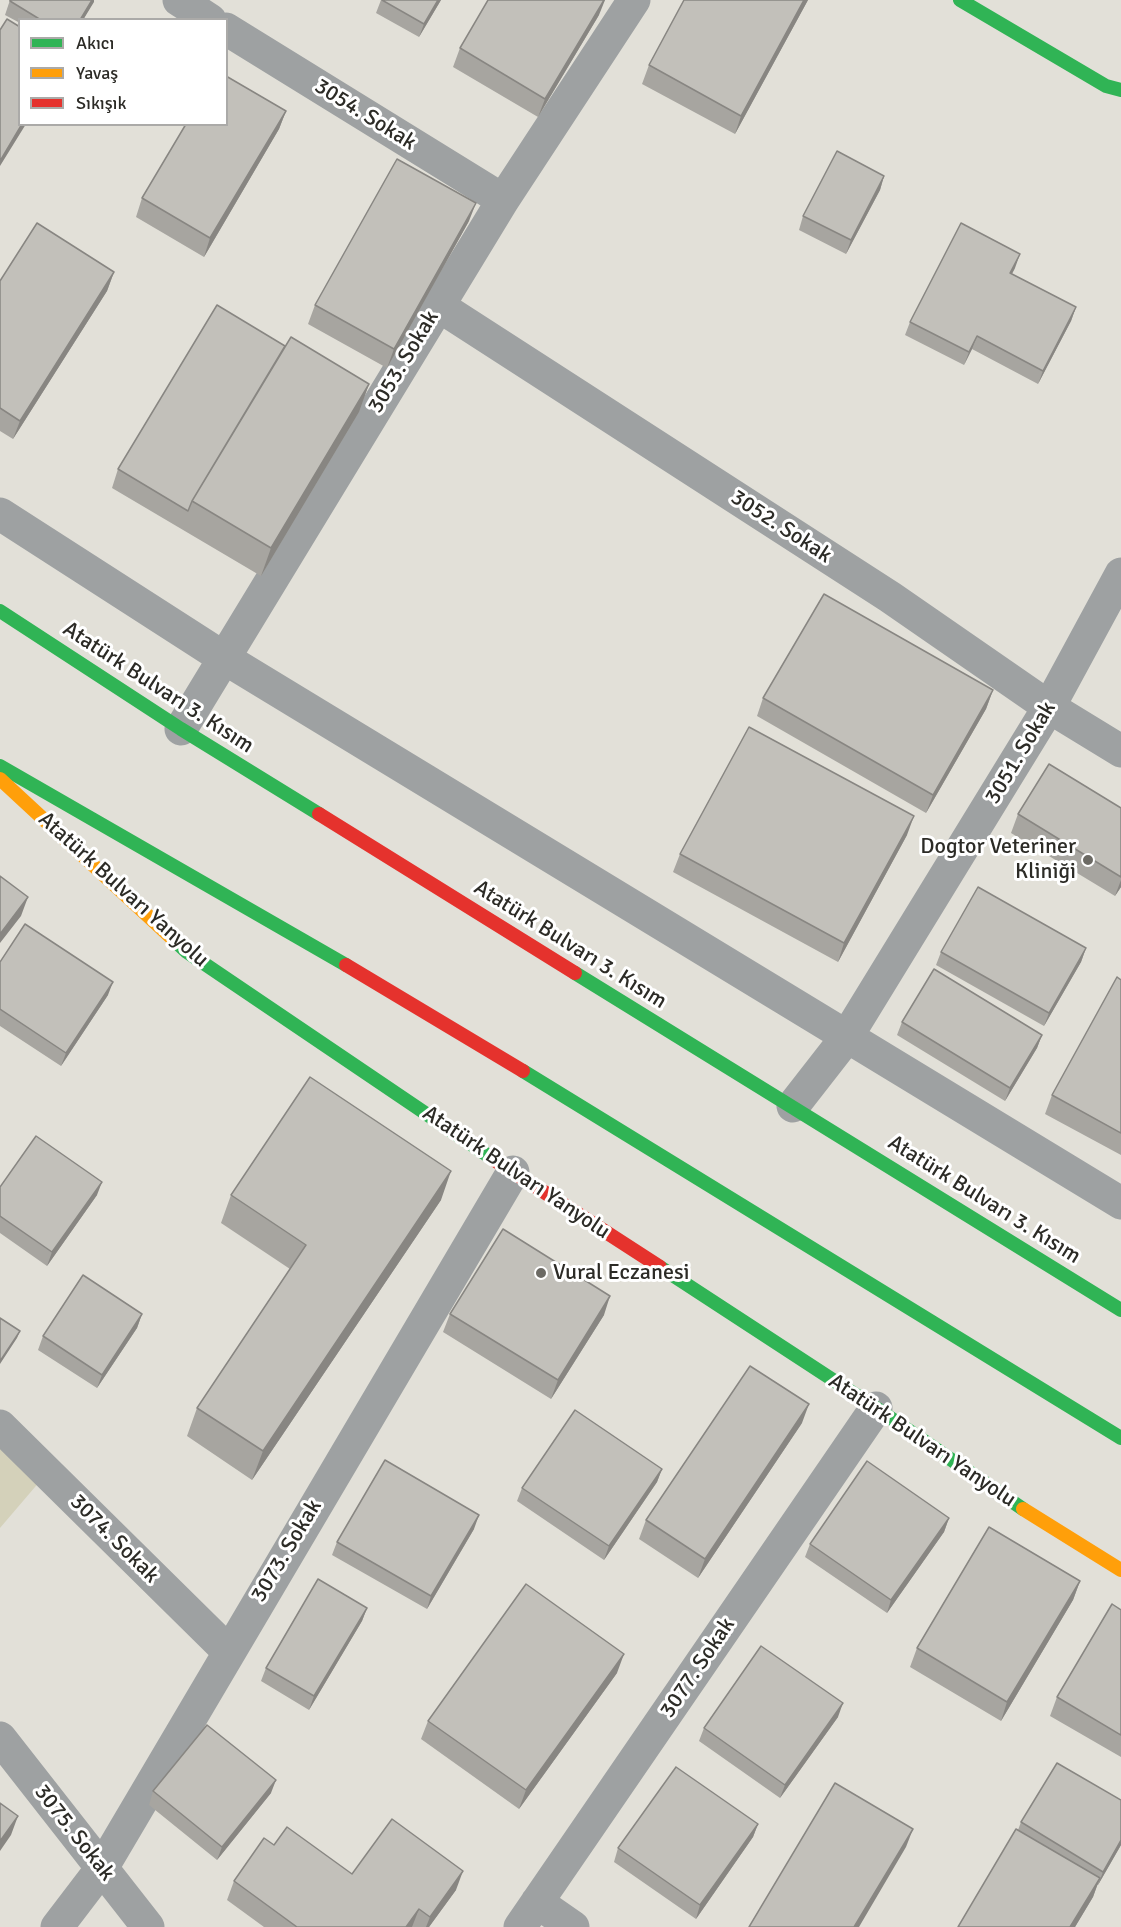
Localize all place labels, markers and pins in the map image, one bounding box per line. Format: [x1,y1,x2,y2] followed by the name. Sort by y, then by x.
[920,834,1076,885] place label: Dogtor Veteriner Kliniği
[1081,853,1095,867] marker: Dogtor Veteriner Kliniği
[553,1260,690,1286] place label: Vural Eczanesi
[534,1266,548,1280] marker: Vural Eczanesi

